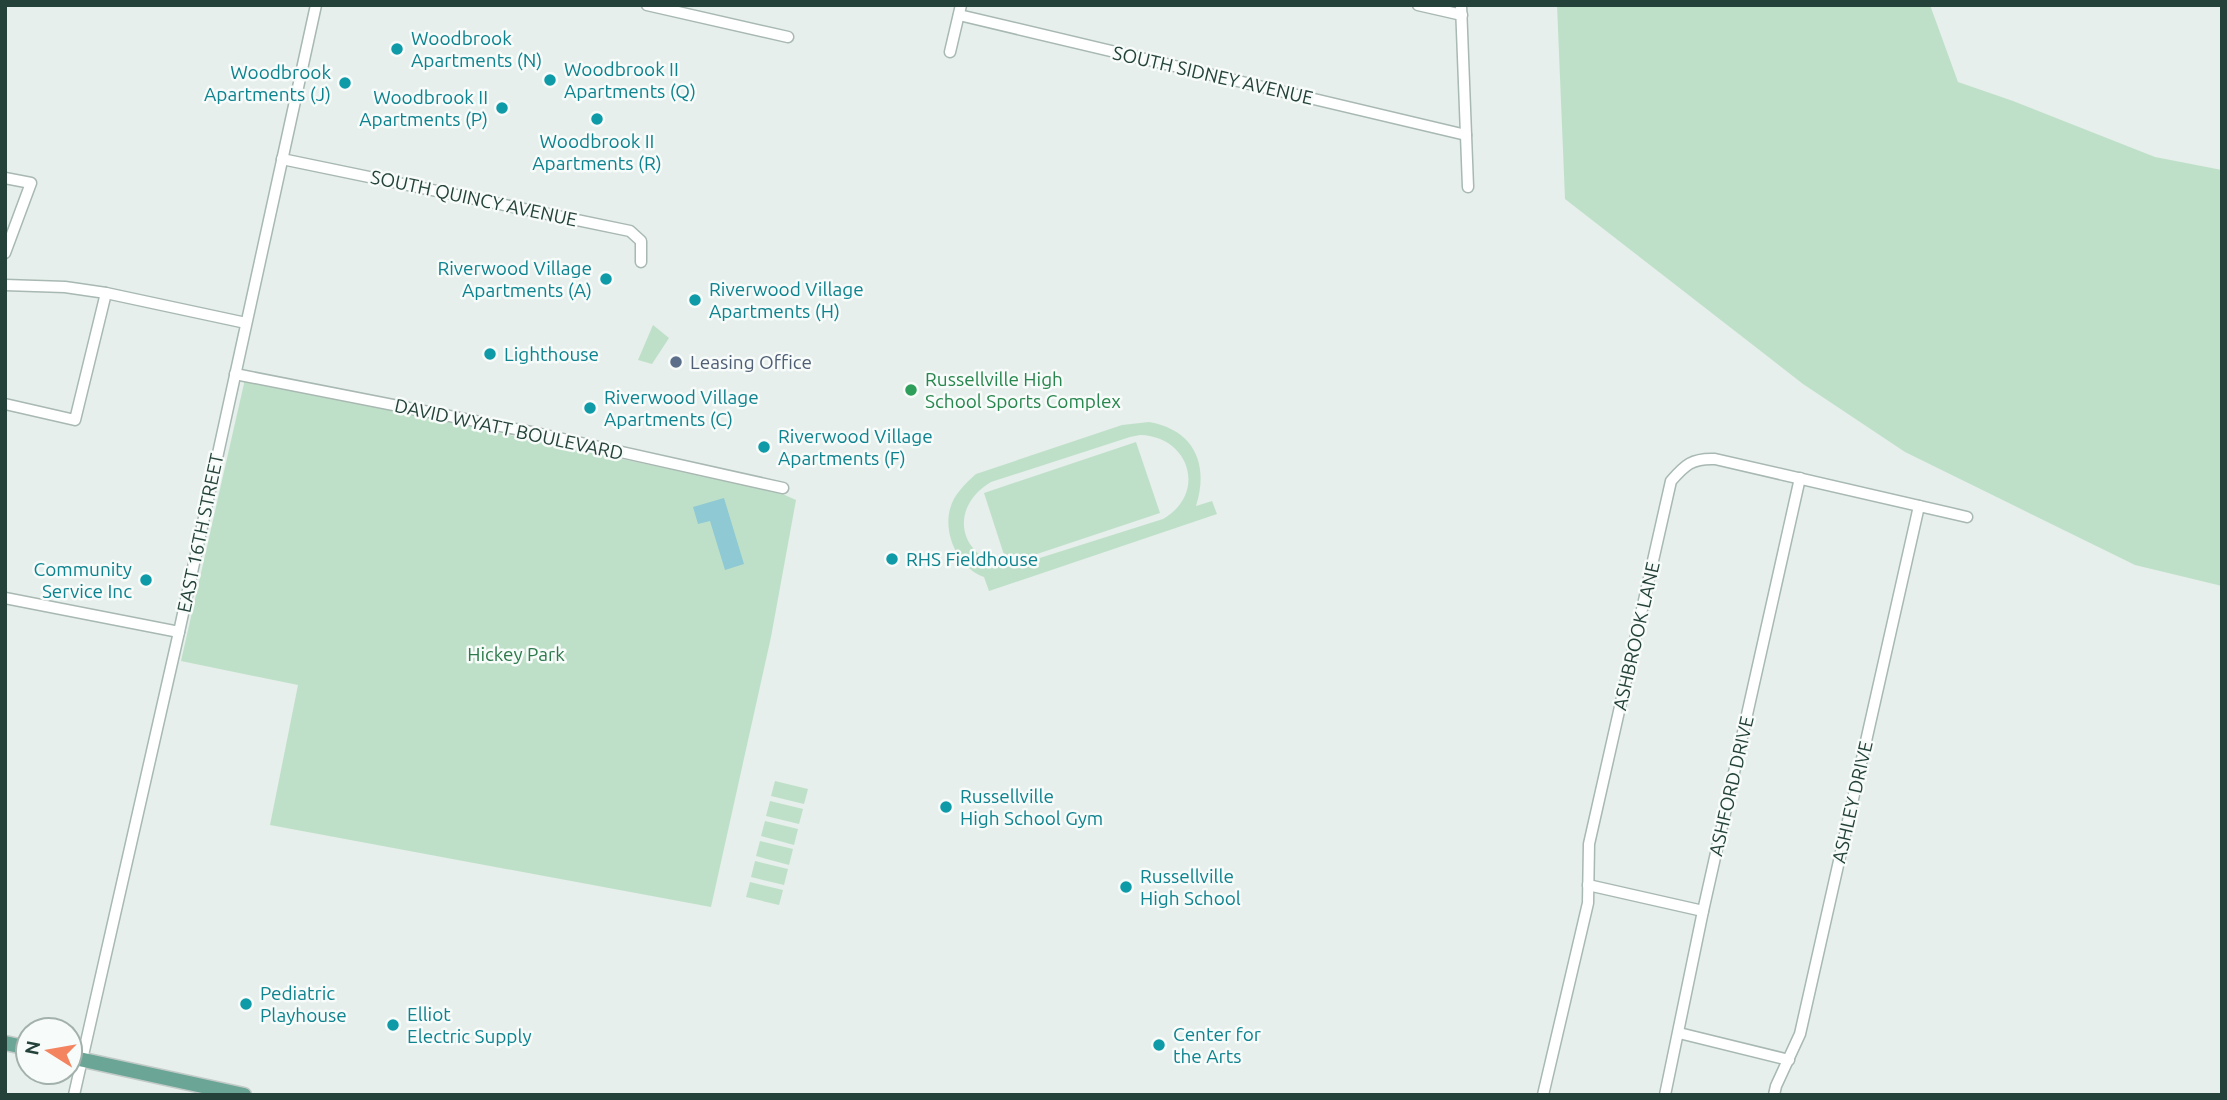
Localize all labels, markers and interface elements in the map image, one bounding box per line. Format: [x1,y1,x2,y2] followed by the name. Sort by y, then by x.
[411,27,542,71] place label: Woodbrook Apartments (N)
[389,41,405,57] marker: Woodbrook Apartments (N)
[1111,41,1315,109] street label: SOUTH SIDNEY AVENUE
[564,58,696,102] place label: Woodbrook II Apartments (Q)
[204,61,331,105] place label: Woodbrook Apartments (J)
[542,72,558,88] marker: Woodbrook II Apartments (Q)
[337,75,353,91] marker: Woodbrook Apartments (J)
[359,86,488,130] place label: Woodbrook II Apartments (P)
[494,100,510,116] marker: Woodbrook II Apartments (P)
[589,111,605,127] marker: Woodbrook II Apartments (R)
[532,130,662,174] place label: Woodbrook II Apartments (R)
[369,165,579,231] street label: SOUTH QUINCY AVENUE
[437,257,592,301] place label: Riverwood Village Apartments (A)
[598,271,614,287] marker: Riverwood Village Apartments (A)
[709,278,864,322] place label: Riverwood Village Apartments (H)
[687,292,703,308] marker: Riverwood Village Apartments (H)
[504,343,599,365] place label: Lighthouse
[482,346,498,362] marker: Lighthouse
[690,351,812,373] place label: Leasing Office
[668,354,684,370] marker: Leasing Office
[925,368,1121,412] place label: Russellville High School Sports Complex
[903,382,919,398] marker: Russellville High School Sports Complex
[604,386,759,430] place label: Riverwood Village Apartments (C)
[393,394,625,464] street label: DAVID WYATT BOULEVARD
[582,400,598,416] marker: Riverwood Village Apartments (C)
[778,425,933,469] place label: Riverwood Village Apartments (F)
[756,439,772,455] marker: Riverwood Village Apartments (F)
[172,451,228,615] street label: EAST 16TH STREET
[906,548,1038,570] place label: RHS Fieldhouse
[884,551,900,567] marker: RHS Fieldhouse
[34,558,132,602] place label: Community Service Inc
[1608,560,1664,712] street label: ASHBROOK LANE
[138,572,154,588] marker: Community Service Inc
[467,643,565,665] park label: Hickey Park
[1704,714,1758,858] street label: ASHFORD DRIVE
[1827,739,1877,865] street label: ASHLEY DRIVE
[960,785,1103,829] place label: Russellville High School Gym
[938,799,954,815] marker: Russellville High School Gym
[1140,865,1241,909] place label: Russellville High School
[1118,879,1134,895] marker: Russellville High School
[260,982,347,1026] place label: Pediatric Playhouse
[238,996,254,1012] marker: Pediatric Playhouse
[407,1003,532,1047] place label: Elliot Electric Supply
[14,1016,84,1086] north arrow
[385,1017,401,1033] marker: Elliot Electric Supply
[1173,1023,1261,1067] place label: Center for the Arts
[1151,1037,1167,1053] marker: Center for the Arts
[20,1039,44,1057] text: N

